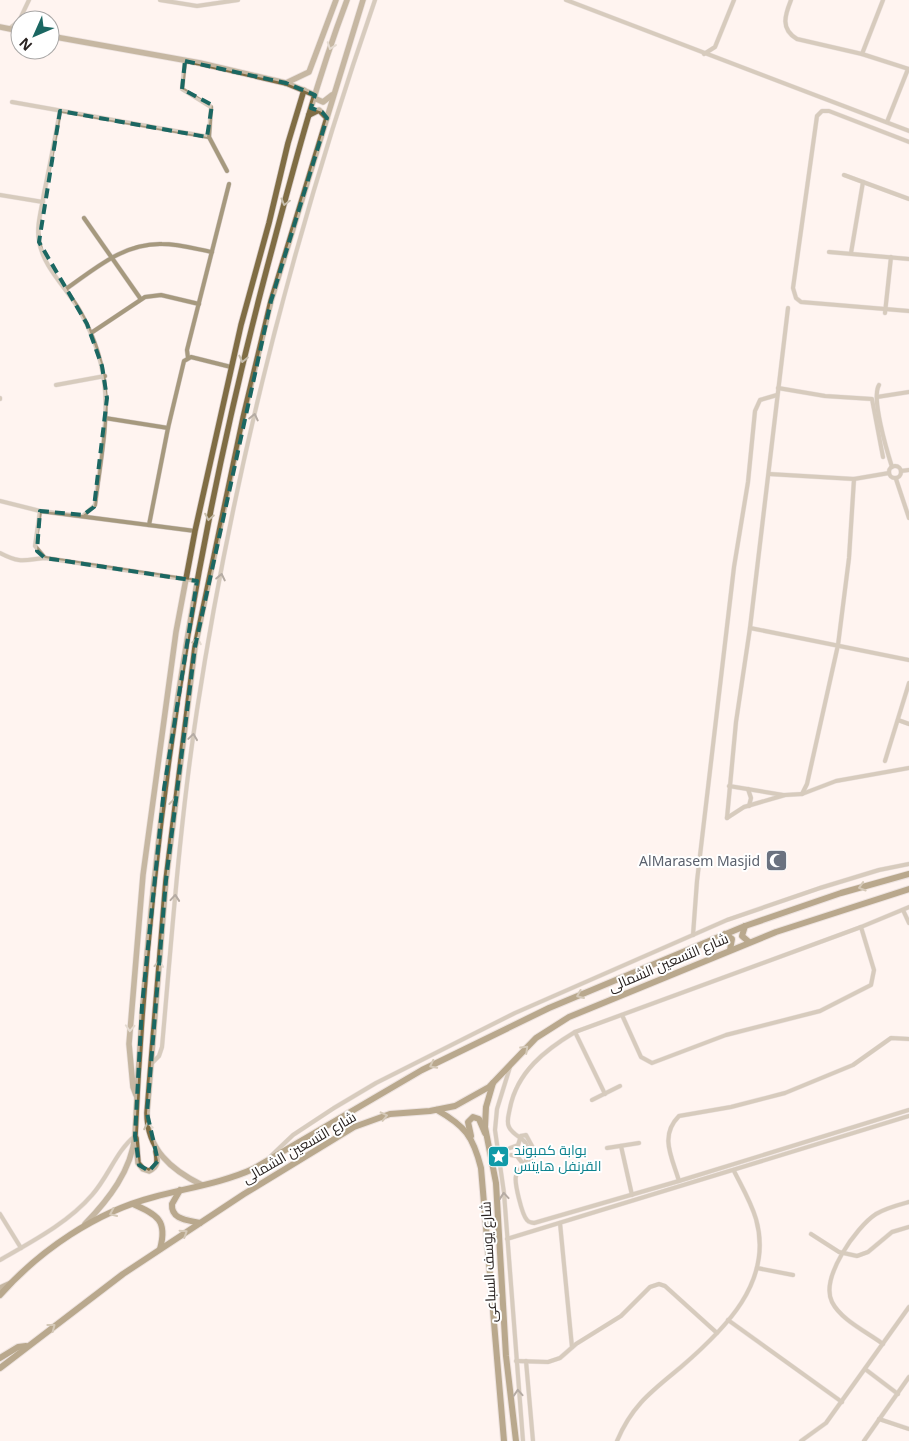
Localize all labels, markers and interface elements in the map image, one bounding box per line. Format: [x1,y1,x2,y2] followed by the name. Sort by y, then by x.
[10,10,60,60] north arrow
[15,34,36,55] text: N
[327,41,337,50] one-way arrow
[280,197,290,205] one-way arrow
[238,354,249,363] one-way arrow
[248,413,259,422] one-way arrow
[204,513,214,522] one-way arrow
[215,572,226,581] one-way arrow
[191,637,201,646] one-way arrow
[187,732,198,740] one-way arrow
[169,798,179,807] one-way arrow
[764,848,788,872] mosque icon: AlMarasem Masjid
[639,851,760,870] place label: AlMarasem Masjid
[858,881,867,891] one-way arrow
[169,894,180,902] one-way arrow
[605,928,731,996] street label: شارع التسعين الشمالى
[153,960,164,968] one-way arrow
[576,988,585,999] one-way arrow
[125,1024,136,1032] one-way arrow
[519,1046,528,1055] one-way arrow
[429,1059,438,1069] one-way arrow
[239,1107,359,1187] street label: شارع التسعين الشمالى
[380,1111,389,1122] one-way arrow
[144,1121,154,1130] one-way arrow
[514,1140,601,1175] place label: بوابة كمبوند القرنفل هايتس
[486,1145,510,1169] place icon: بوابة كمبوند القرنفل هايتس
[499,1191,510,1199] one-way arrow
[475,1201,501,1323] street label: شارع يوسف السباعى
[109,1206,118,1217] one-way arrow
[179,1230,188,1239] one-way arrow
[46,1324,56,1333] one-way arrow
[513,1388,524,1396] one-way arrow

